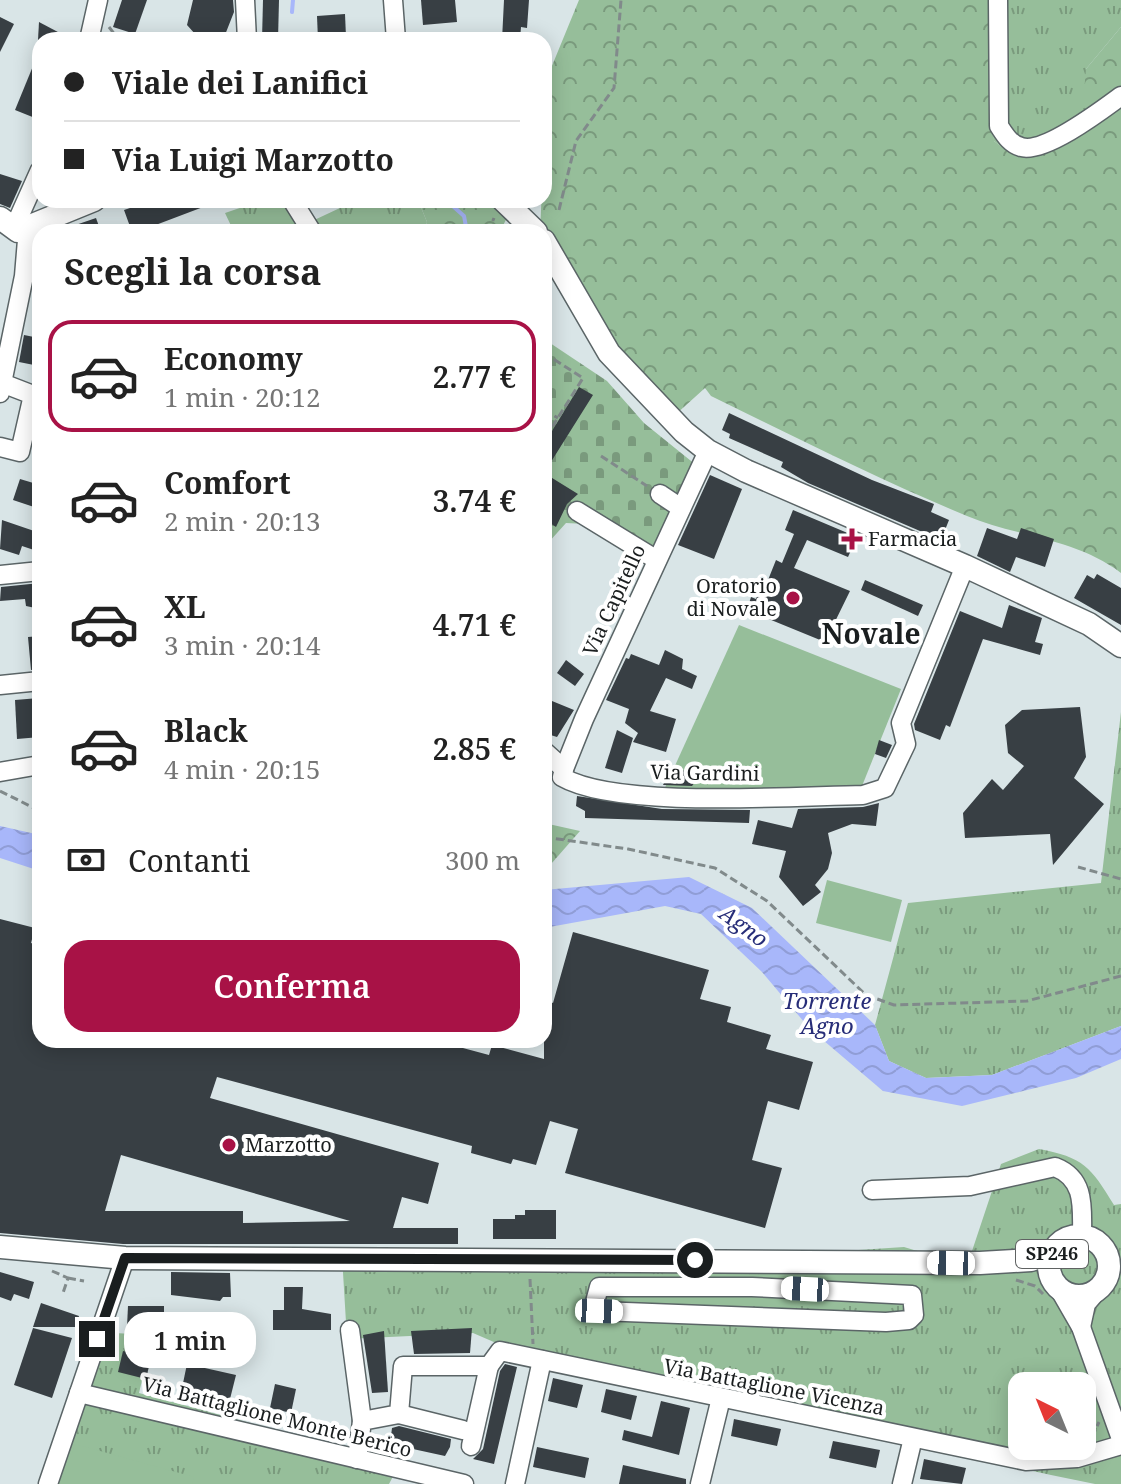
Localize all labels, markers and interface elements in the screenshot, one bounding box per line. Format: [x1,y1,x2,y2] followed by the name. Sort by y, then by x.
[112,62,368,103] text: Viale dei Lanifici
[112,139,394,180] text: Via Luigi Marzotto
[64,247,322,296] text: Scegli la corsa
[164,338,303,379] text: Economy
[68,340,140,412] icon: car
[432,356,516,397] text: 2.77 €
[164,379,321,415] text: 1 min · 20:12
[164,462,291,503] text: Comfort
[68,464,140,536] icon: car
[432,480,516,521] text: 3.74 €
[164,503,321,539] text: 2 min · 20:13
[868,525,957,552] place label: Farmacia
[843,530,861,548] marker: Farmacia
[576,540,651,660] street label: Via Capitello
[687,572,777,622] place label: Oratorio di Novale
[164,586,206,627] text: XL
[68,588,140,660] icon: car
[784,589,802,607] marker: Oratorio di Novale
[432,604,516,645] text: 4.71 €
[822,614,920,652] district label: Novale
[164,627,321,663] text: 3 min · 20:14
[164,710,248,751] text: Black
[68,712,140,784] icon: car
[432,728,516,769] text: 2.85 €
[164,751,321,787] text: 4 min · 20:15
[650,758,760,787] street label: Via Gardini
[64,838,108,882] icon: cash
[128,840,250,881] text: Contanti
[445,842,520,878] text: 300 m
[713,896,775,953] water label: Agno
[64,940,520,1032] button: Conferma
[783,985,871,1040] water label: Torrente Agno
[245,1131,332,1158] place label: Marzotto
[220,1136,238,1154] marker: Marzotto
[1016,1240,1088,1268] road number: SP246
[677,1242,713,1278] route start
[927,1251,975,1275] car
[780,1276,830,1302] car
[575,1298,623,1324] car
[125,1311,257,1367] callout: 1 min
[79,1321,115,1357] route end
[154,1322,226,1358] text: 1 min
[661,1352,887,1421] street label: Via Battaglione Vicenza
[140,1370,415,1463] street label: Via Battaglione Monte Berico
[1008,1372,1096,1460] north arrow
[1008,1372,1096,1460] map controls

